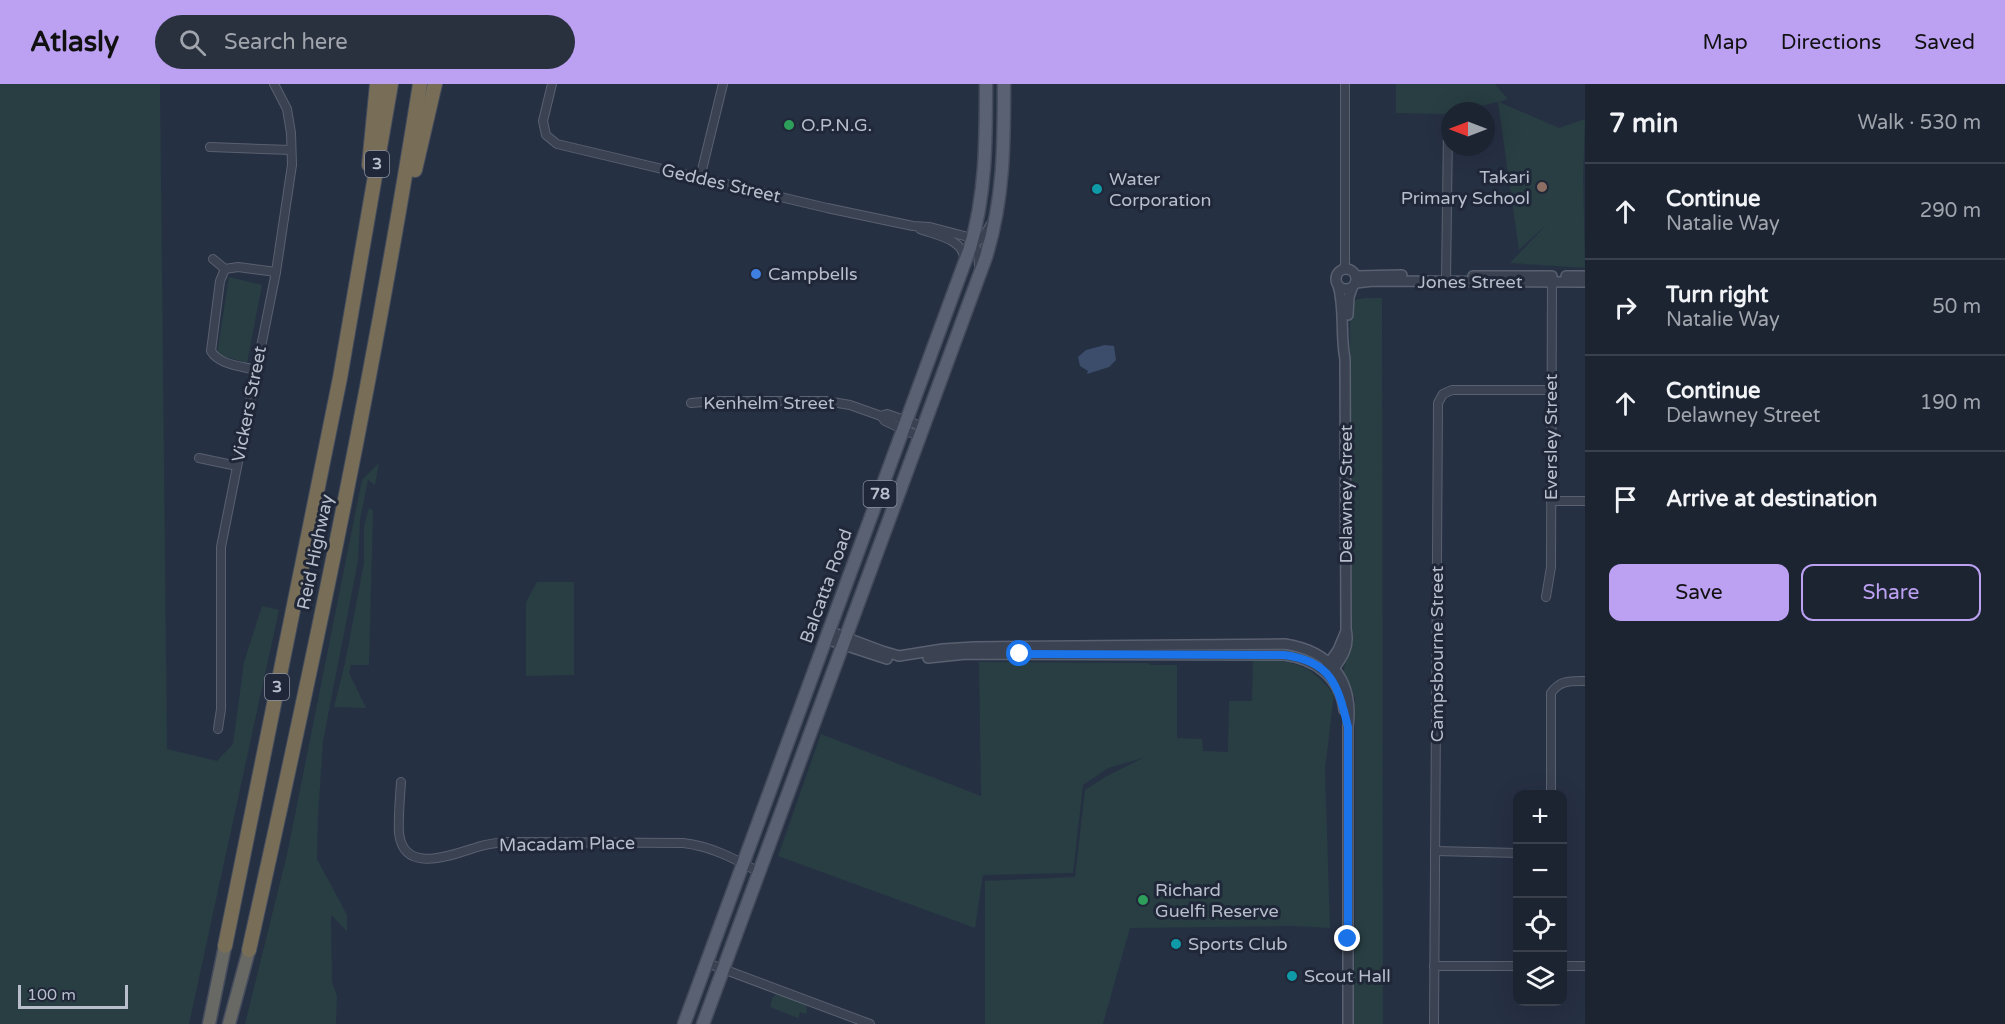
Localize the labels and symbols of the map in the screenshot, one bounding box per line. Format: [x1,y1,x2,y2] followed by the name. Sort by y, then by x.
[1441,102,1495,156] north arrow
[801,114,872,136] place label: O.P.N.G.
[782,118,796,132] marker: O.P.N.G.
[365,151,389,177] road number: 3
[659,159,783,207] street label: Geddes Street
[1401,166,1530,209] place label: Takari Primary School
[1109,168,1211,211] place label: Water Corporation
[1535,180,1549,194] marker: Takari Primary School
[1090,182,1104,196] marker: Water Corporation
[768,263,858,285] place label: Campbells
[749,267,763,281] marker: Campbells
[1417,271,1523,293] street label: Jones Street
[227,344,271,464] street label: Vickers Street
[1540,374,1562,500] street label: Eversley Street
[703,392,835,414] street label: Kenhelm Street
[1335,424,1357,563] street label: Delawney Street
[864,481,896,507] road number: 78
[292,492,338,612] street label: Reid Highway
[795,526,857,646] street label: Balcatta Road
[1426,566,1448,742] street label: Campsbourne Street
[1006,640,1032,666] route start
[265,674,289,700] road number: 3
[499,832,635,856] street label: Macadam Place
[1155,879,1279,922] place label: Richard Guelfi Reserve
[1136,893,1150,907] marker: Richard Guelfi Reserve
[1334,925,1360,951] route end
[1188,933,1288,955] place label: Sports Club
[1169,937,1183,951] marker: Sports Club
[1304,965,1391,987] place label: Scout Hall
[1285,969,1299,983] marker: Scout Hall
[18,982,128,1010] scale bar

